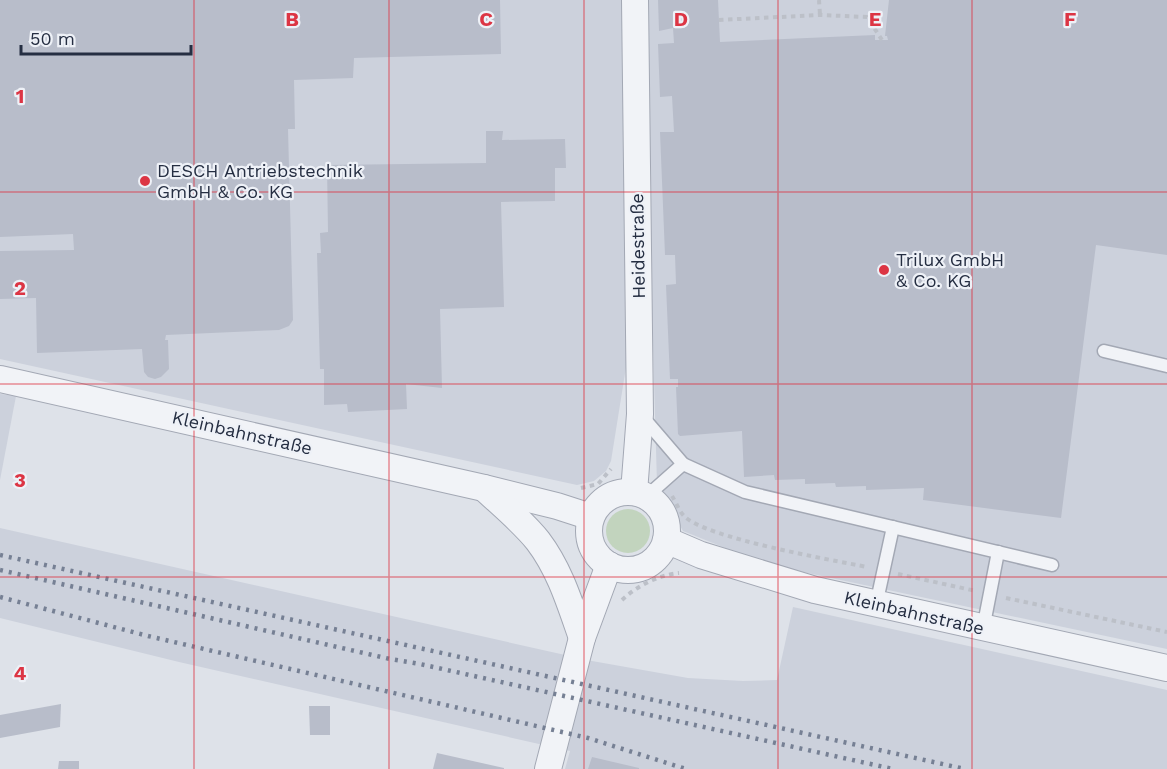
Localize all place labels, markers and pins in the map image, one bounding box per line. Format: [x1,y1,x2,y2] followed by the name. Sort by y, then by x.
[157,160,363,202] place label: DESCH Antriebstechnik GmbH & Co. KG
[138,174,152,188] marker: DESCH Antriebstechnik GmbH & Co. KG
[896,249,1004,291] place label: Trilux GmbH & Co. KG
[877,263,891,277] marker: Trilux GmbH & Co. KG

